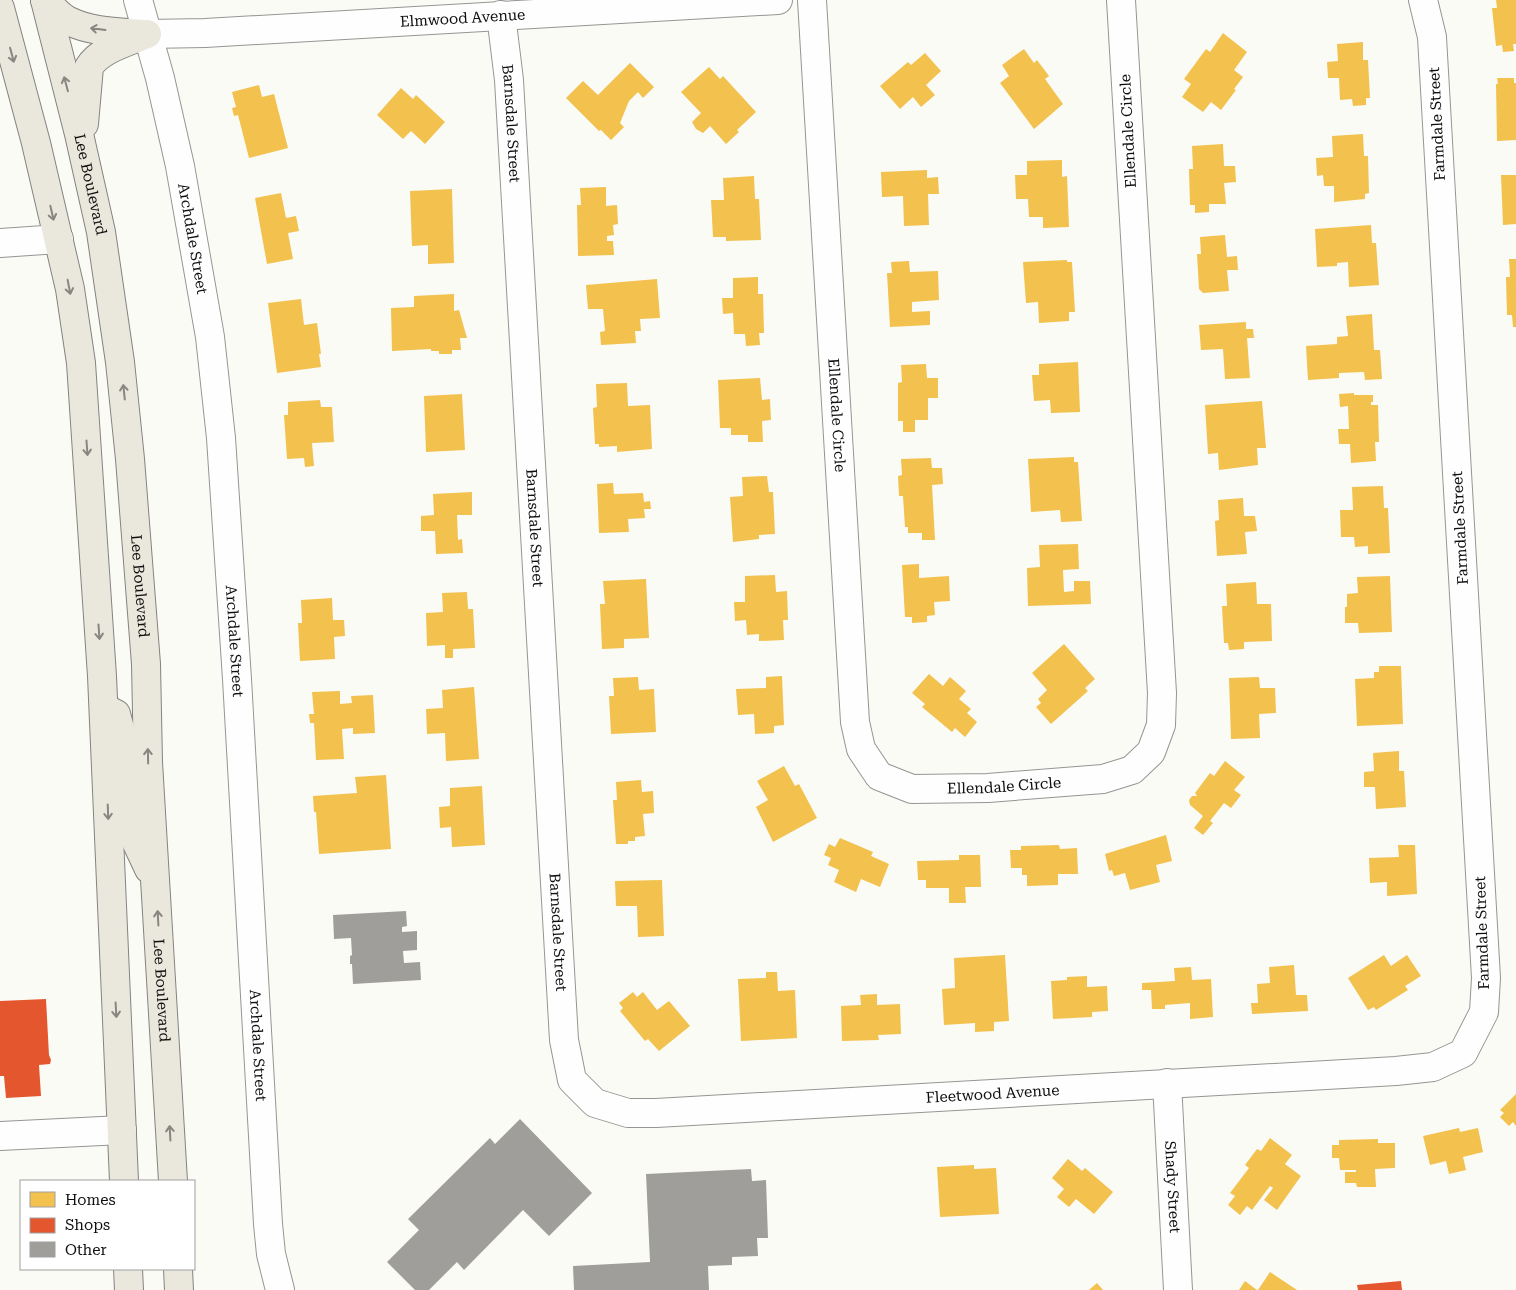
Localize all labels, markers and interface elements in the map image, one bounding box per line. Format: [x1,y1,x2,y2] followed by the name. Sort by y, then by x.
[399,6,526,31] street label: Elmwood Avenue
[90,24,106,34] one-way arrow
[8,47,18,63] one-way arrow
[498,63,524,184] street label: Barnsdale Street
[1425,66,1449,181] street label: Farmdale Street
[1116,74,1140,188] street label: Ellendale Circle
[61,76,70,92] one-way arrow
[70,132,111,237] street label: Lee Boulevard
[174,182,211,296] street label: Archdale Street
[48,204,57,220] one-way arrow
[65,278,75,294] one-way arrow
[824,358,849,473] street label: Ellendale Circle
[119,385,128,401] one-way arrow
[82,440,92,456] one-way arrow
[522,468,547,588] street label: Barnsdale Street
[1448,470,1472,585] street label: Farmdale Street
[127,534,153,639] street label: Lee Boulevard
[222,585,247,698] street label: Archdale Street
[94,624,103,640] one-way arrow
[143,748,153,764] one-way arrow
[947,773,1062,798] street label: Ellendale Circle
[103,803,112,819] one-way arrow
[545,872,570,992] street label: Barnsdale Street
[1471,875,1493,990] street label: Farmdale Street
[153,910,162,926] one-way arrow
[150,938,174,1043] street label: Lee Boulevard
[246,989,270,1102] street label: Archdale Street
[112,1002,121,1018] one-way arrow
[925,1081,1060,1107] street label: Fleetwood Avenue
[166,1125,175,1141] one-way arrow
[1161,1140,1184,1234] street label: Shady Street
[20,1180,195,1270] legend
[65,1191,116,1209] text: Homes
[65,1216,110,1234] text: Shops
[65,1241,107,1259] text: Other

